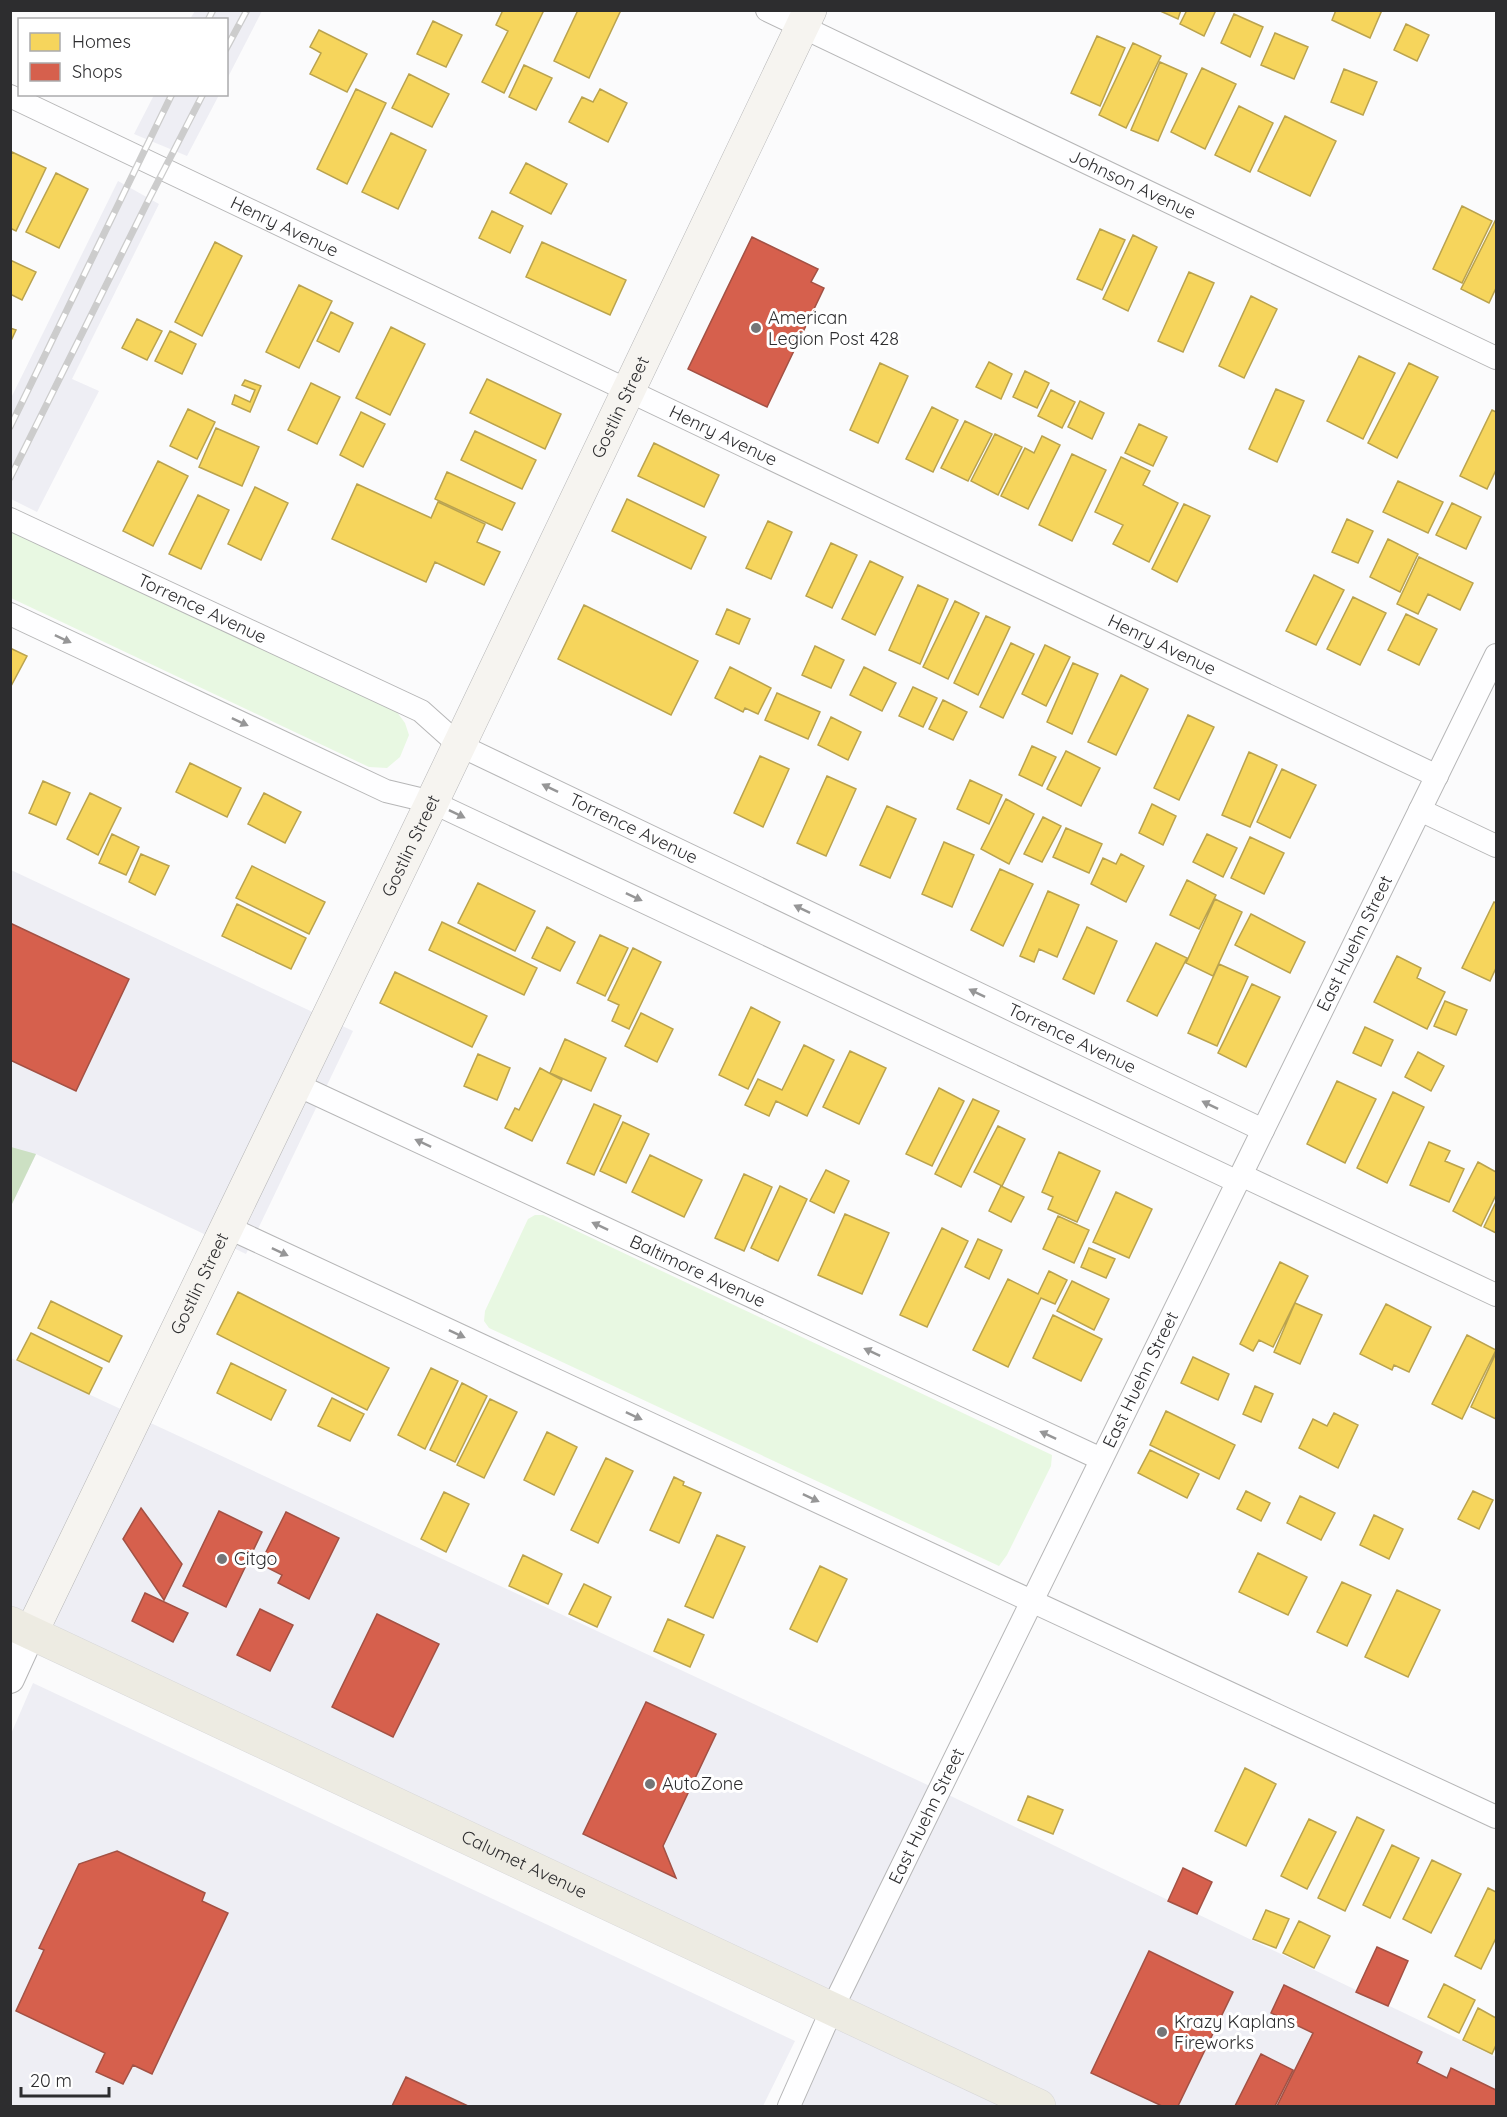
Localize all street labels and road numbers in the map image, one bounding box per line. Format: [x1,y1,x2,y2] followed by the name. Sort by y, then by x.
[1065,144,1200,224] street label: Johnson Avenue
[227,191,343,262] street label: Henry Avenue
[586,352,654,462] street label: Gostlin Street
[666,400,781,471] street label: Henry Avenue
[134,568,270,648] street label: Torrence Avenue
[1104,609,1220,680] street label: Henry Avenue
[566,788,702,869] street label: Torrence Avenue
[376,791,445,900] street label: Gostlin Street
[1311,871,1397,1015] street label: East Huehn Street
[1004,997,1140,1078] street label: Torrence Avenue
[165,1229,234,1338] street label: Gostlin Street
[626,1229,769,1312] street label: Baltimore Avenue
[1097,1308,1183,1451] street label: East Huehn Street
[883,1744,969,1888] street label: East Huehn Street
[458,1825,591,1903] street label: Calumet Avenue

